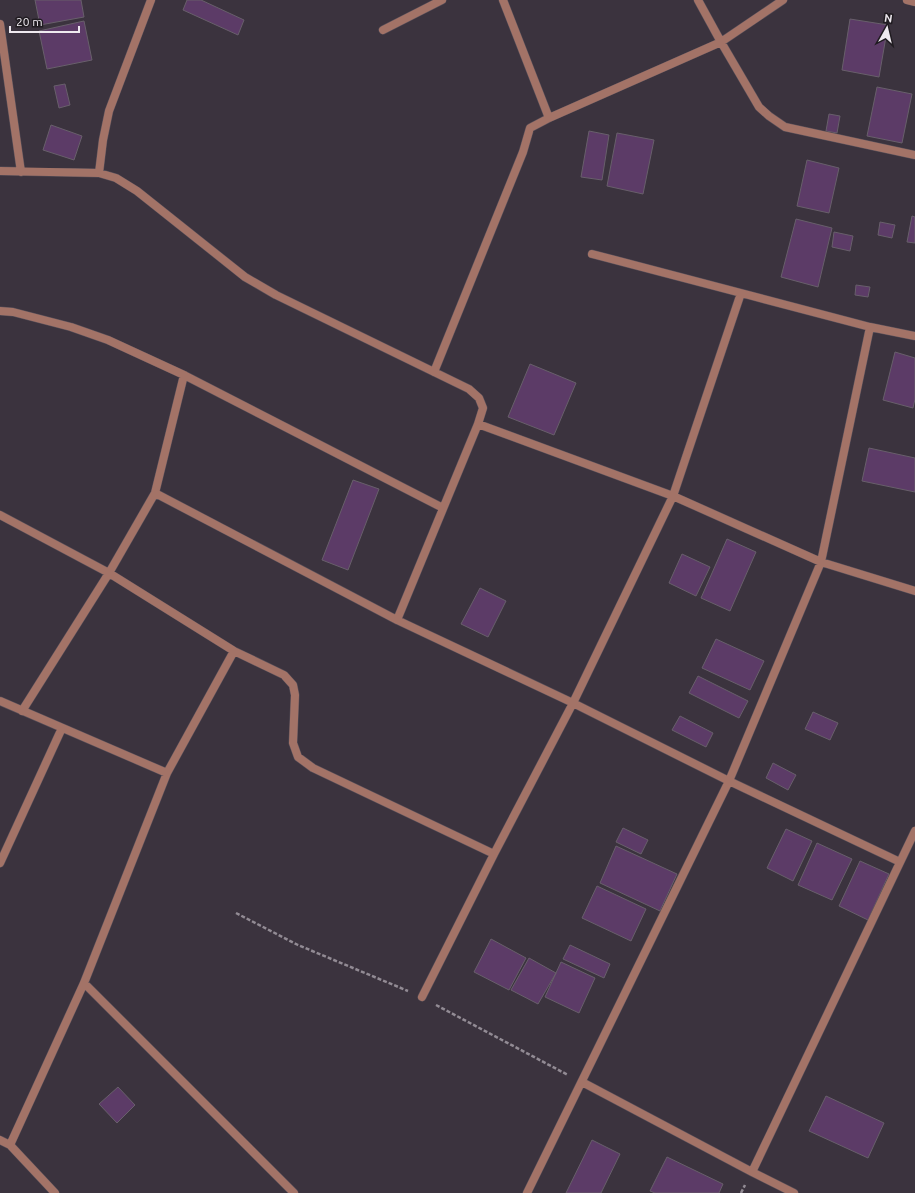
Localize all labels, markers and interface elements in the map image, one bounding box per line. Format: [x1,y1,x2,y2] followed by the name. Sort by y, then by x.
[10,8,79,34] scale bar
[867,8,907,48] north arrow
[883,12,893,25] text: N
[16,15,43,28] text: 20 m

